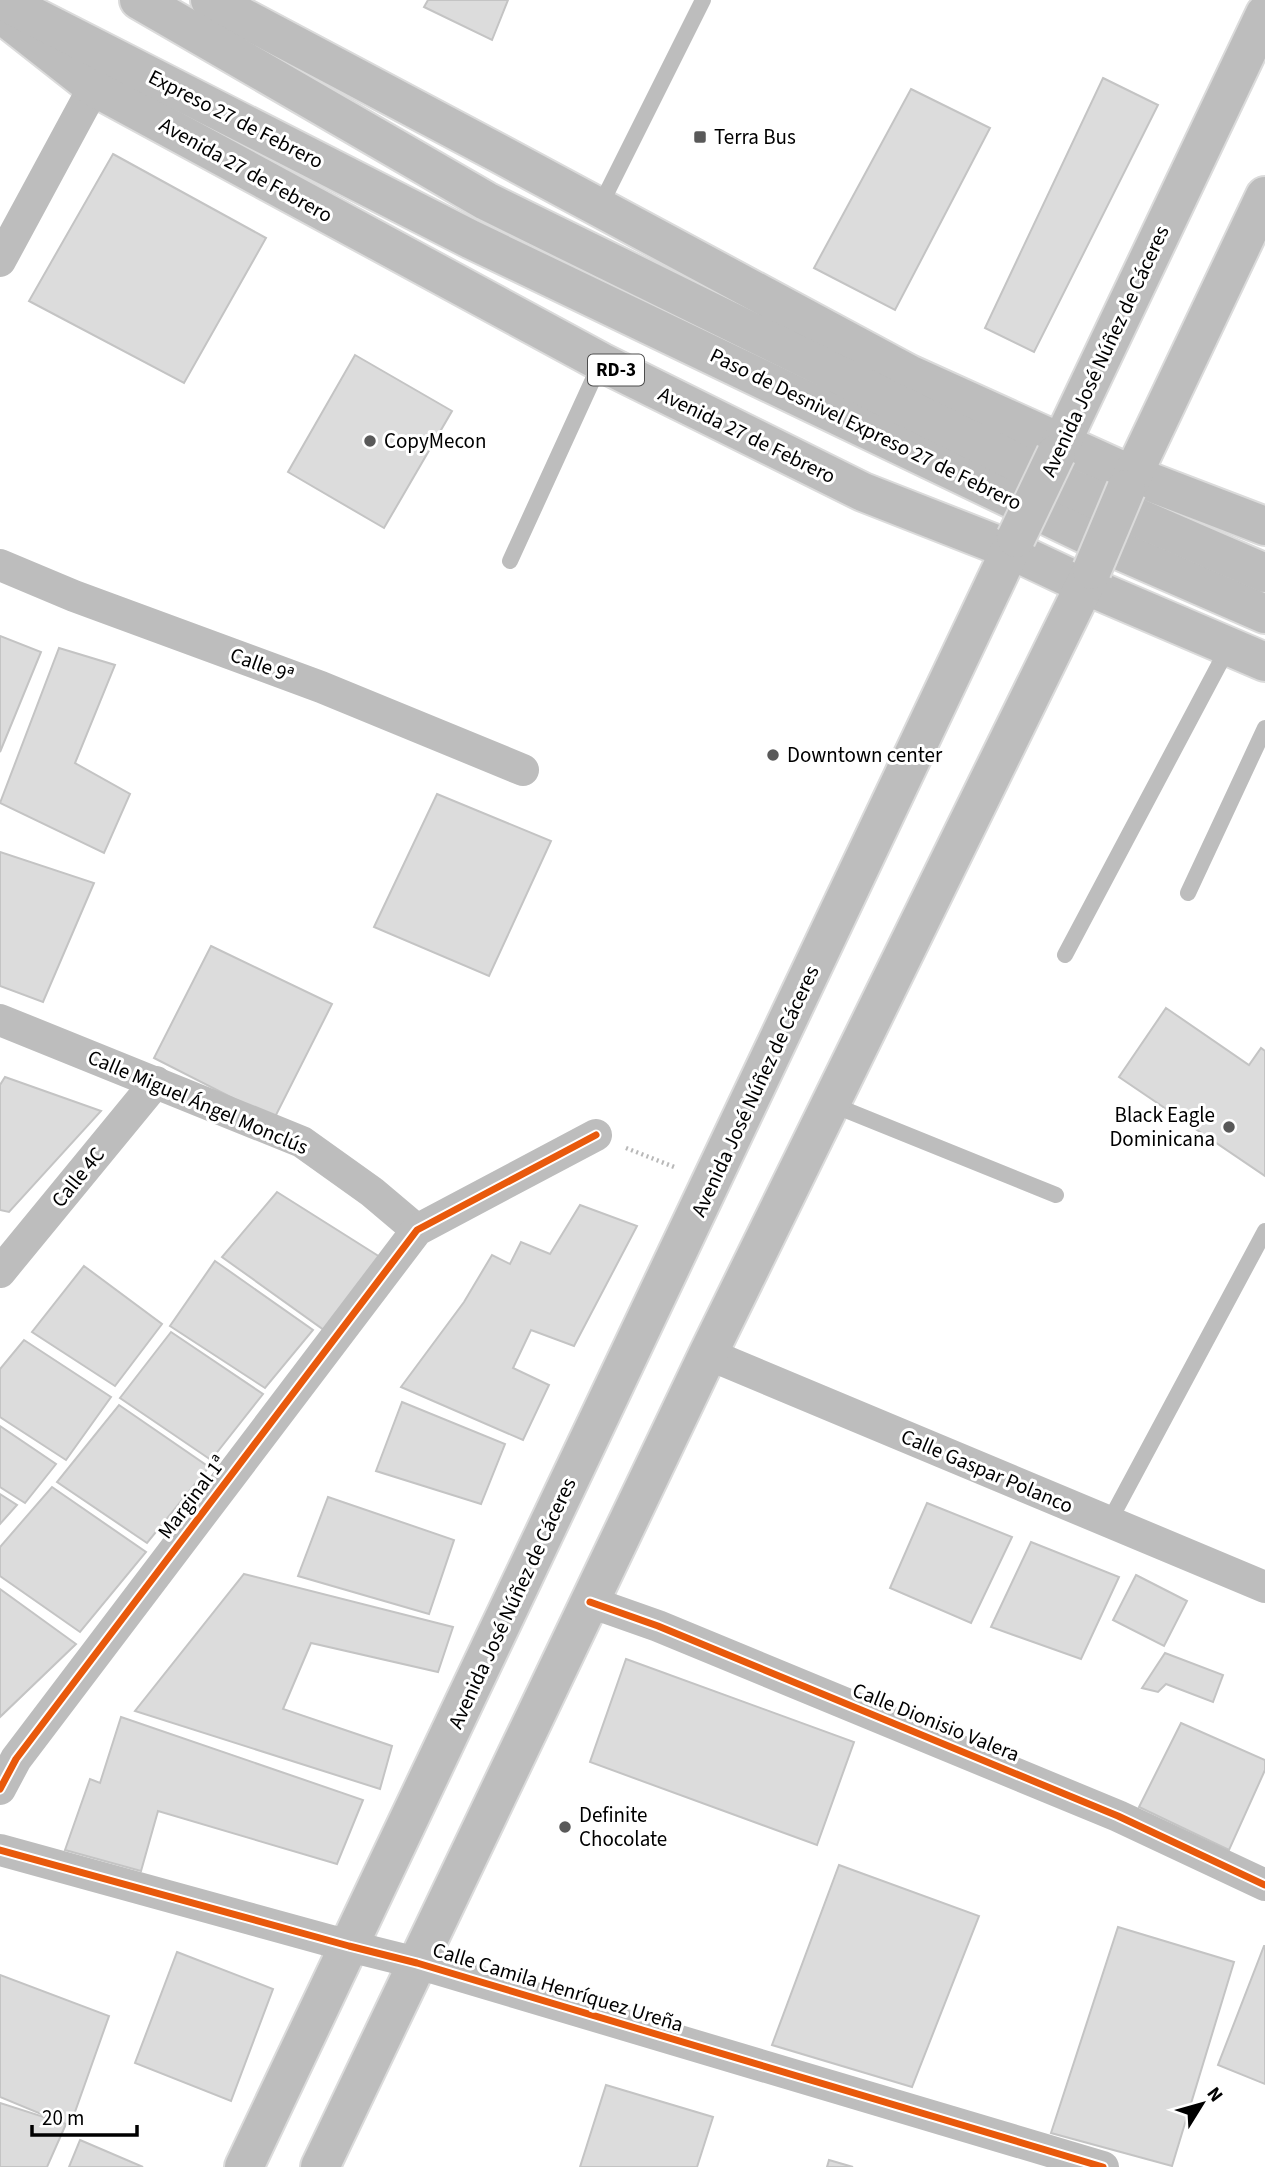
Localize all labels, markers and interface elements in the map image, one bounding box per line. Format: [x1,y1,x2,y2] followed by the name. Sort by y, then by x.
[143,62,329,176] street label: Expreso 27 de Febrero
[154,110,338,230] street label: Avenida 27 de Febrero
[714,122,796,152] place label: Terra Bus
[692,129,708,145] marker: Terra Bus
[1034,220,1177,482] street label: Avenida José Núñez de Cáceres
[705,340,1027,518] street label: Paso de Desnivel Expreso 27 de Febrero
[588,354,644,386] road number: RD-3
[653,379,841,491] street label: Avenida 27 de Febrero
[384,426,486,456] place label: CopyMecon
[362,433,378,449] marker: CopyMecon
[226,640,298,690] street label: Calle 9ª
[787,740,943,770] place label: Downtown center
[765,747,781,763] marker: Downtown center
[684,960,827,1222] street label: Avenida José Núñez de Cáceres
[83,1042,313,1162] street label: Calle Miguel Ángel Monclús
[1109,1100,1215,1154] place label: Black Eagle Dominicana
[1221,1119,1237,1135] marker: Black Eagle Dominicana
[44,1140,112,1214] street label: Calle 4C
[896,1421,1078,1521] street label: Calle Gaspar Polanco
[151,1449,233,1545] street label: Marginal 1ª
[441,1472,584,1734] street label: Avenida José Núñez de Cáceres
[848,1675,1024,1769] street label: Calle Dionisio Valera
[579,1800,667,1854] place label: Definite Chocolate
[557,1819,573,1835] marker: Definite Chocolate
[429,1935,687,2039] street label: Calle Camila Henríquez Ureña
[1167,2069,1237,2139] north arrow
[1200,2081,1229,2108] text: N
[32,2094,136,2138] scale bar
[42,2103,84,2133] text: 20 m

